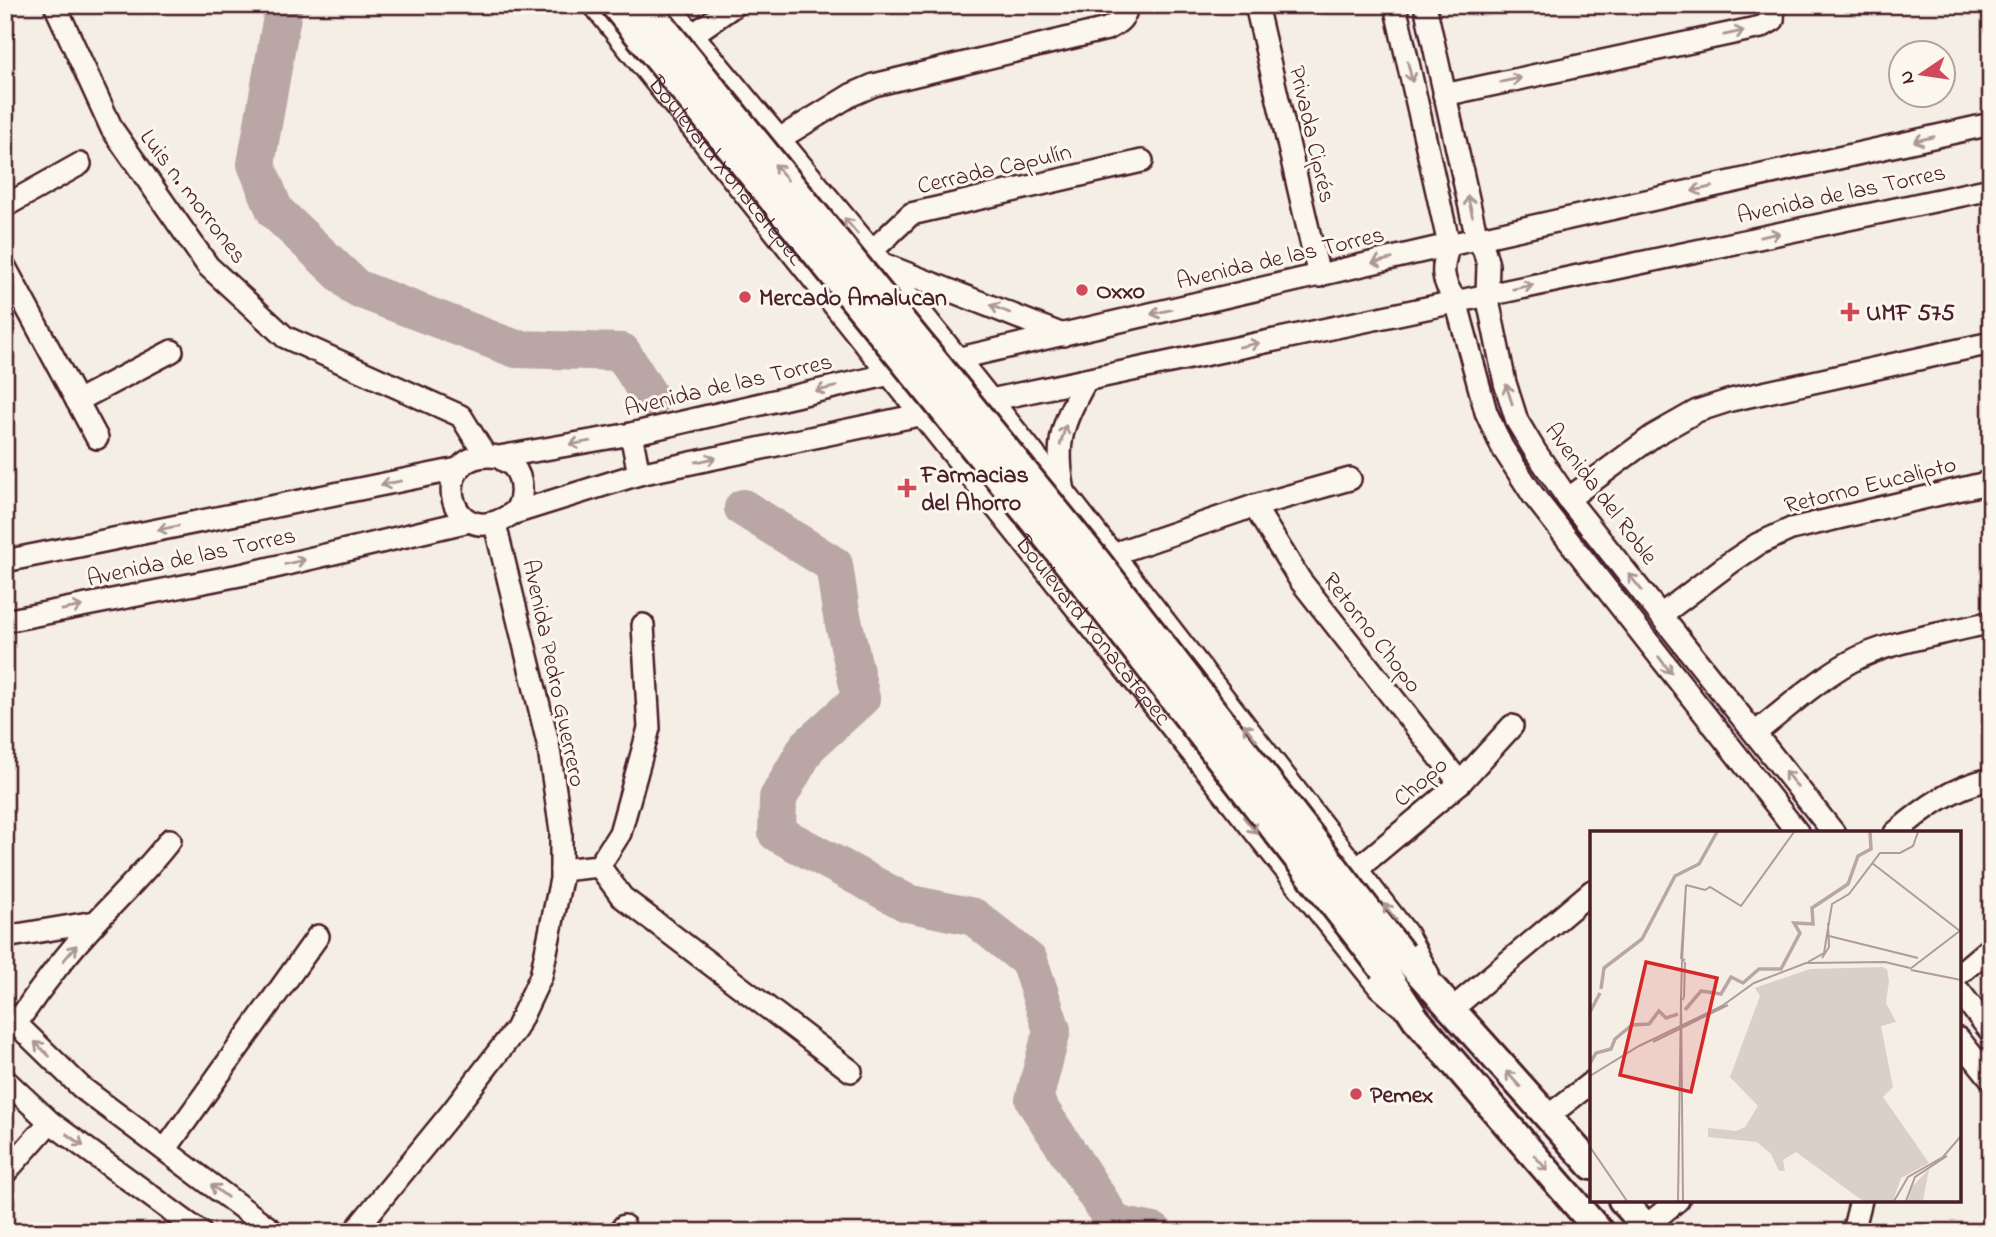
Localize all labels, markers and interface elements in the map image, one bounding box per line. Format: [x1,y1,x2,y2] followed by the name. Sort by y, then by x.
[1722,26,1745,40] one-way arrow
[1888,38,1958,108] north arrow
[1404,60,1417,83] one-way arrow
[1278,62,1343,207] street label: Privada Ciprés
[1893,68,1922,87] text: N
[637,69,812,274] street label: Boulevard Xonacatepec
[1499,73,1522,87] one-way arrow
[130,123,254,272] street label: Luis n. morrones
[1913,133,1936,146] one-way arrow
[914,136,1075,205] street label: Cerrada Capulín
[1734,156,1949,235] street label: Avenida de las Torres
[773,163,788,181] one-way arrow
[1691,183,1714,196] one-way arrow
[1462,195,1476,218] one-way arrow
[844,218,859,236] one-way arrow
[1173,218,1388,300] street label: Avenida de las Torres
[1758,228,1781,242] one-way arrow
[1372,255,1394,268] one-way arrow
[1096,275,1145,310] place label: Oxxo
[1511,280,1534,294] one-way arrow
[759,282,947,317] place label: Mercado Amalucan
[1074,282,1090,298] marker: Oxxo
[737,289,753,305] marker: Mercado Amalucan
[1866,297,1955,332] place label: UMF 575
[990,301,1011,314] one-way arrow
[1840,302,1860,322] marker: UMF 575
[1150,306,1173,319] one-way arrow
[1237,338,1260,352] one-way arrow
[621,345,836,427] street label: Avenida de las Torres
[815,383,838,396] one-way arrow
[1502,384,1514,406] one-way arrow
[1535,416,1665,573] street label: Avenida del Roble
[1057,424,1070,446] one-way arrow
[569,437,592,450] one-way arrow
[1781,448,1960,525] street label: Retorno Eucalipto
[694,453,717,467] one-way arrow
[920,459,1029,522] place label: Farmacias del Ahorro
[380,476,403,490] one-way arrow
[899,480,915,496] marker: Farmacias del Ahorro
[84,519,299,598] street label: Avenida de las Torres
[157,521,180,535] one-way arrow
[1005,528,1179,734] street label: Boulevard Xonacatepec
[283,555,306,568] one-way arrow
[511,557,594,791] street label: Avenida Pedro Guerrero
[1313,566,1429,701] street label: Retorno Chopo
[1627,573,1642,592] one-way arrow
[60,600,83,614] one-way arrow
[1658,655,1673,673] one-way arrow
[1243,723,1258,742] one-way arrow
[1387,749,1457,817] street label: Chopo
[1784,771,1799,789] one-way arrow
[1242,816,1257,834] one-way arrow
[1590,831,1961,1202] inset map
[1382,903,1397,921] one-way arrow
[62,945,77,963] one-way arrow
[34,1041,51,1058] one-way arrow
[1505,1071,1522,1088] one-way arrow
[1370,1079,1434,1114] place label: Pemex
[1348,1086,1364,1102] marker: Pemex
[65,1133,84,1148] one-way arrow
[1533,1154,1549,1172] one-way arrow
[210,1184,229,1199] one-way arrow

